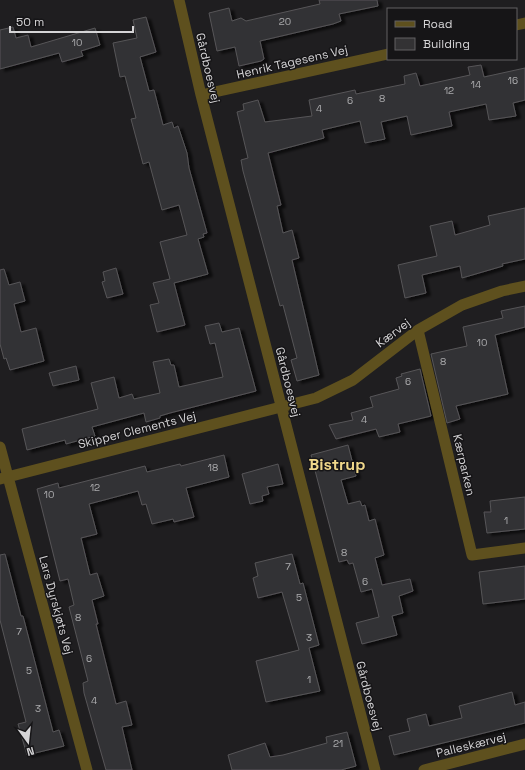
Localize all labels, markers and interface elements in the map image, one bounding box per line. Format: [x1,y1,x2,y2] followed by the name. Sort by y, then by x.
[10,8,133,34] scale bar
[387,8,517,60] legend
[16,14,44,30] text: 50 m
[279,15,291,28] house number: 20
[423,16,452,32] text: Road
[192,31,224,105] street label: Gårdboesvej
[72,36,82,49] house number: 10
[423,36,470,52] text: Building
[235,41,349,83] street label: Henrik Tagesens Vej
[508,74,518,87] house number: 16
[471,78,481,91] house number: 14
[444,84,454,97] house number: 12
[379,92,385,105] house number: 8
[347,94,353,107] house number: 6
[316,102,322,115] house number: 4
[373,315,414,351] street label: Kærvej
[477,336,487,349] house number: 10
[272,345,304,419] street label: Gårdboesvej
[440,355,446,368] house number: 8
[405,375,411,388] house number: 6
[76,408,198,452] street label: Skipper Clements Vej
[361,413,367,426] house number: 4
[449,433,479,497] street label: Kærparken
[309,454,365,475] district label: Bistrup
[208,461,218,474] house number: 18
[90,481,100,494] house number: 12
[44,488,54,501] house number: 10
[504,514,508,527] house number: 1
[341,546,347,559] house number: 8
[35,554,77,656] street label: Lars Dyrskjøts Vej
[285,560,291,573] house number: 7
[362,575,368,588] house number: 6
[296,591,302,604] house number: 5
[75,611,81,624] house number: 8
[16,625,22,638] house number: 7
[306,631,312,644] house number: 3
[86,652,92,665] house number: 6
[352,659,386,733] street label: Gårdboesvej
[26,664,32,677] house number: 5
[307,673,311,686] house number: 1
[91,694,97,707] house number: 4
[35,702,41,715] house number: 3
[8,722,48,762] north arrow
[434,729,508,761] street label: Palleskærvej
[333,737,343,750] house number: 21
[25,744,36,759] text: N

